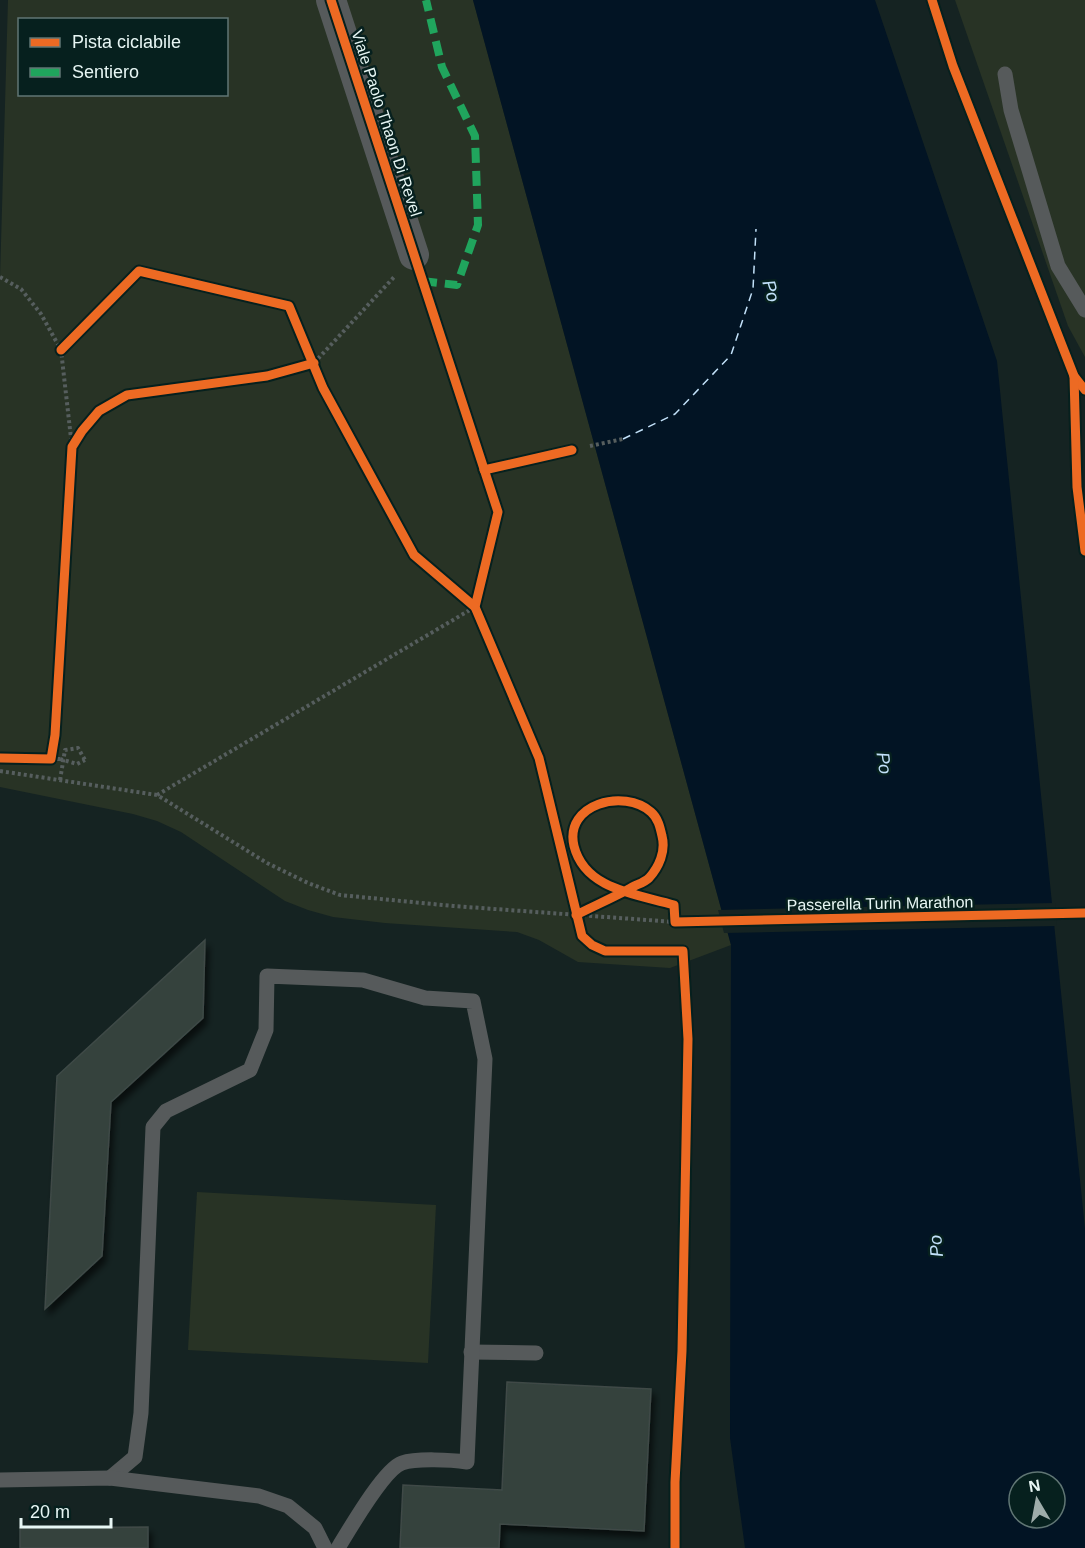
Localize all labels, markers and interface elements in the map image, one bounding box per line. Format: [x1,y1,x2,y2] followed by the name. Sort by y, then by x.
[18,18,228,96] legend
[348,28,425,219] street label: Viale Paolo Thaon Di Revel
[72,32,181,52] text: Pista ciclabile
[72,62,139,82] text: Sentiero
[758,278,784,304] water label: Po
[873,751,895,775] water label: Po
[786,893,974,914] street label: Passerella Turin Marathon
[925,1234,947,1258] water label: Po
[1007,1470,1067,1530] north arrow
[1027,1476,1042,1495] text: N
[21,1491,111,1529] scale bar
[30,1502,70,1522] text: 20 m

